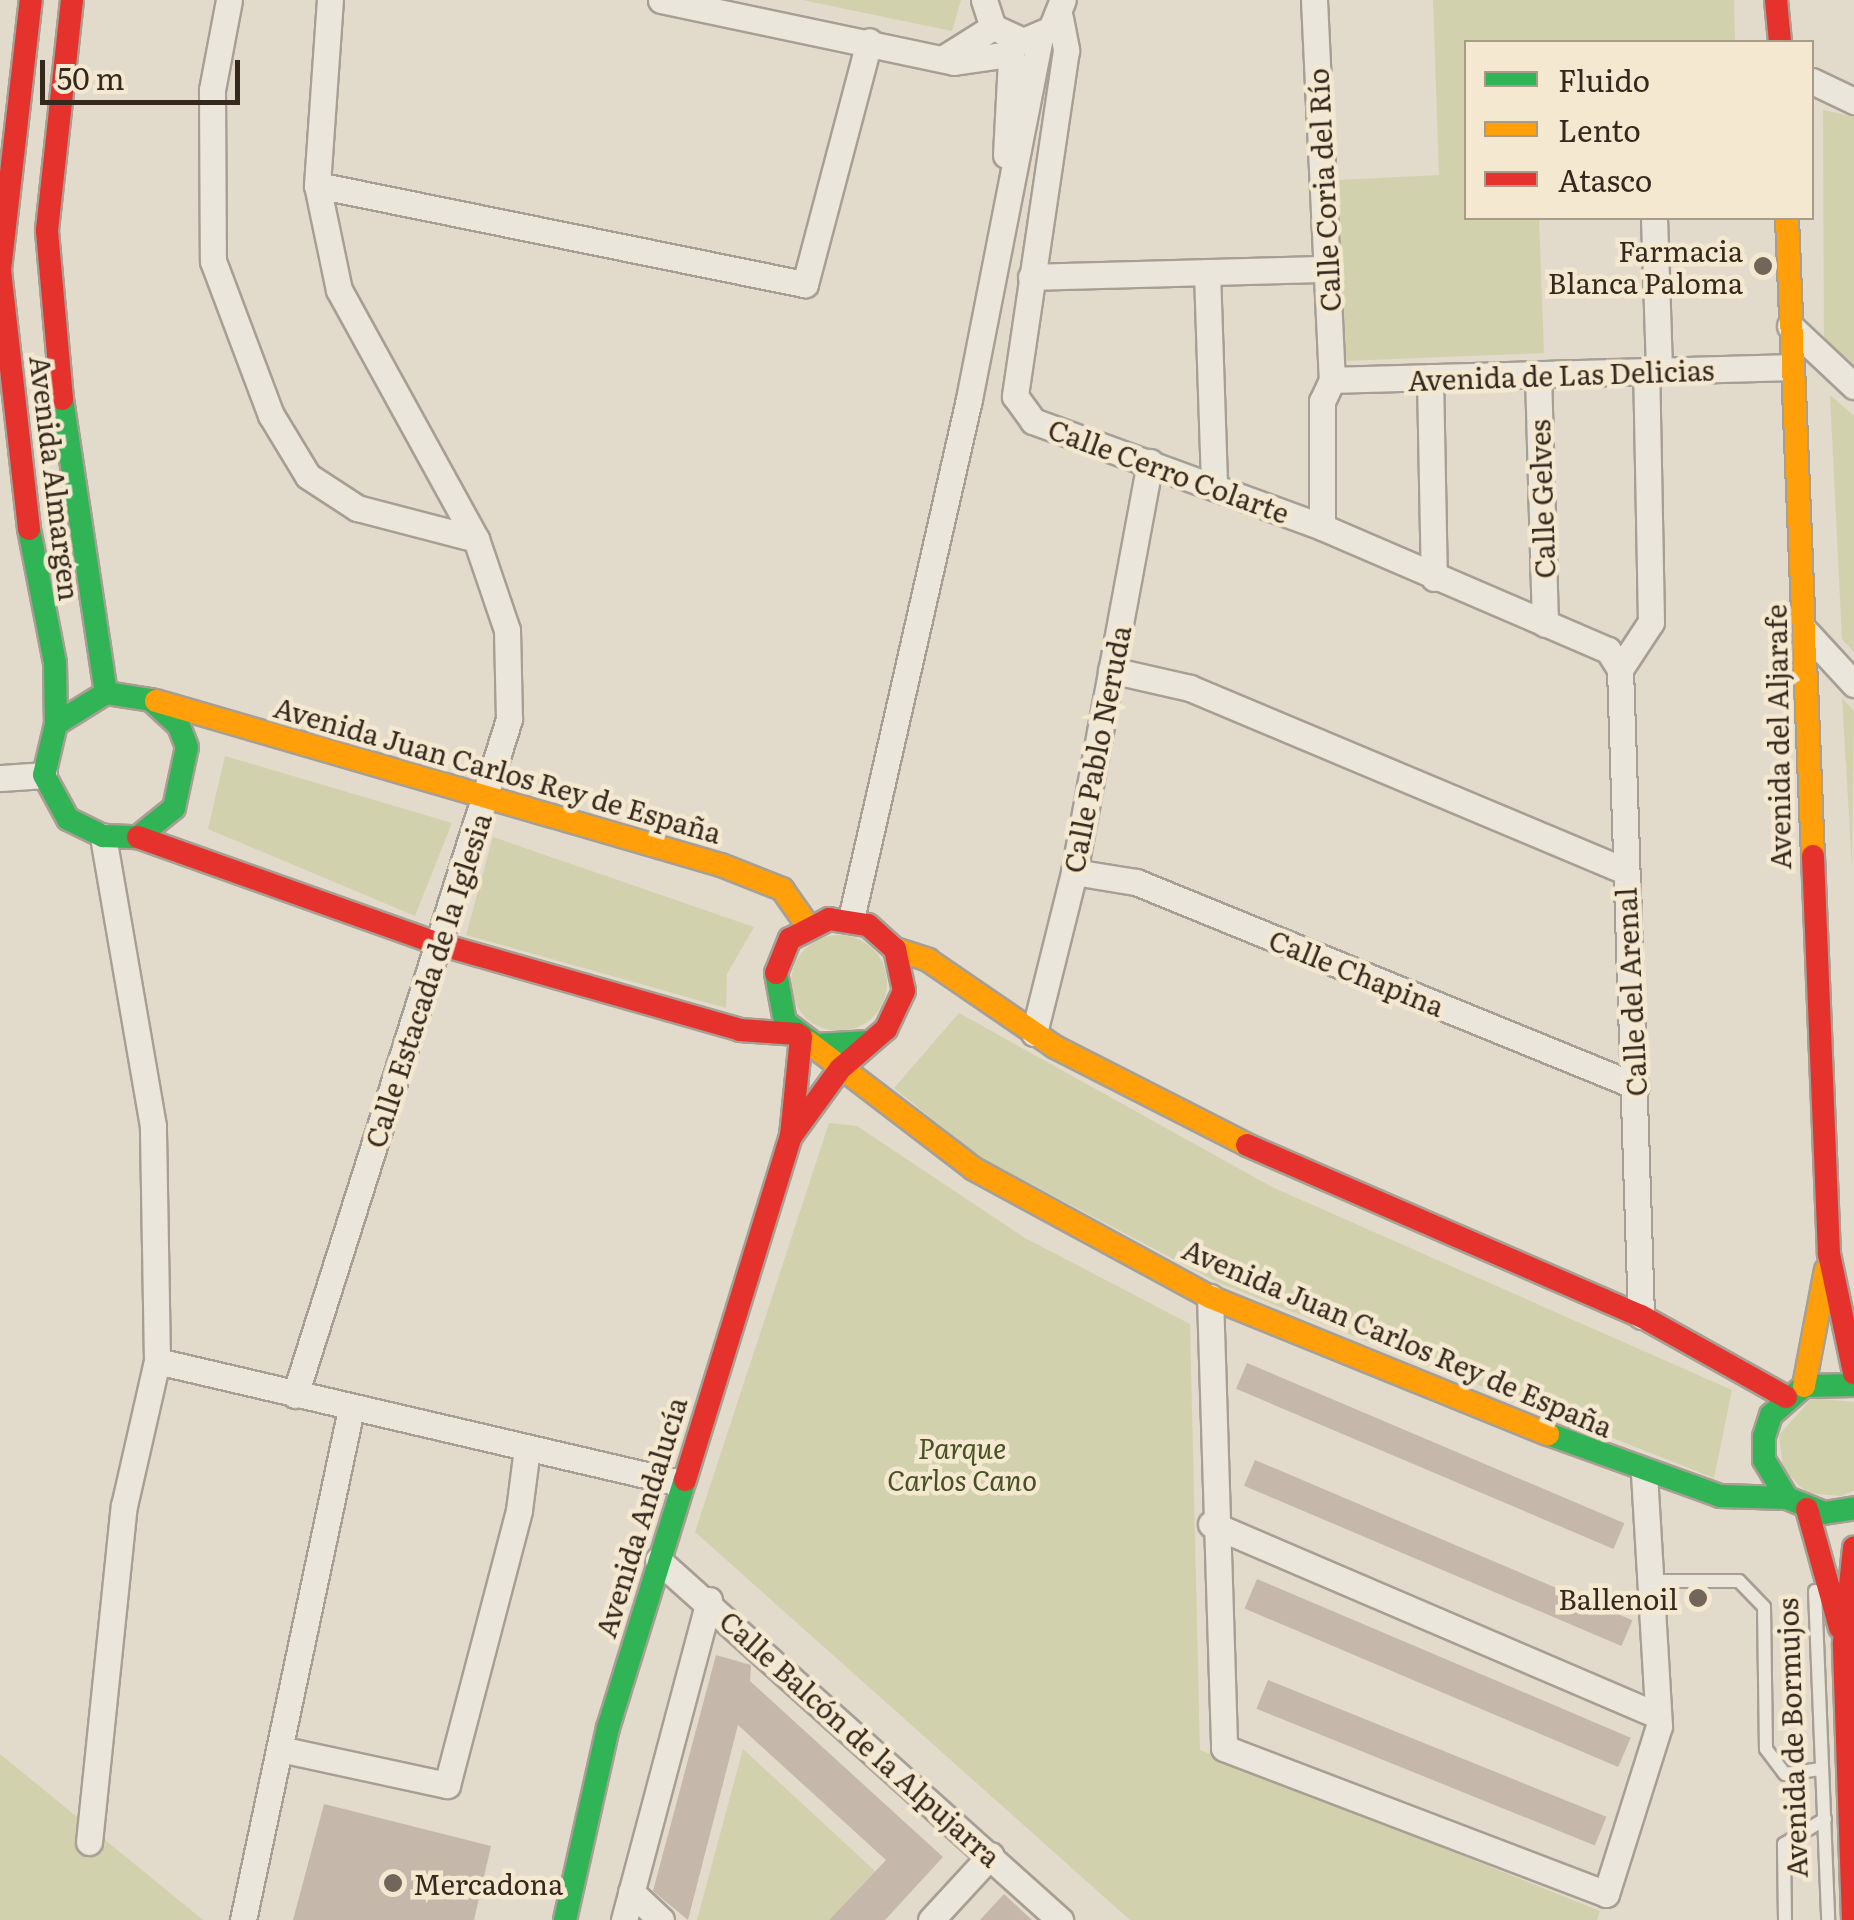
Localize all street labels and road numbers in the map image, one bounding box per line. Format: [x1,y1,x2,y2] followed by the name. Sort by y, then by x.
[1300,67,1346,313] street label: Calle Coria del Río
[1407,352,1715,396] street label: Avenida de Las Delicias
[24,353,88,603] street label: Avenida Almargen
[1044,411,1294,529] street label: Calle Cerro Colarte
[1521,419,1561,579] street label: Calle Gelves
[1758,604,1796,870] street label: Avenida del Aljarafe
[1056,622,1136,876] street label: Calle Pablo Neruda
[270,689,726,849] street label: Avenida Juan Carlos Rey de España
[357,808,497,1152] street label: Calle Estacada de la Iglesia
[1608,887,1652,1097] street label: Calle del Arenal
[1265,922,1449,1022] street label: Calle Chapina
[1178,1231,1618,1443] street label: Avenida Juan Carlos Rey de España
[587,1393,693,1641] street label: Avenida Andalucía
[1769,1597,1813,1879] street label: Avenida de Bormujos
[714,1603,1008,1873] street label: Calle Balcón de la Alpujarra

